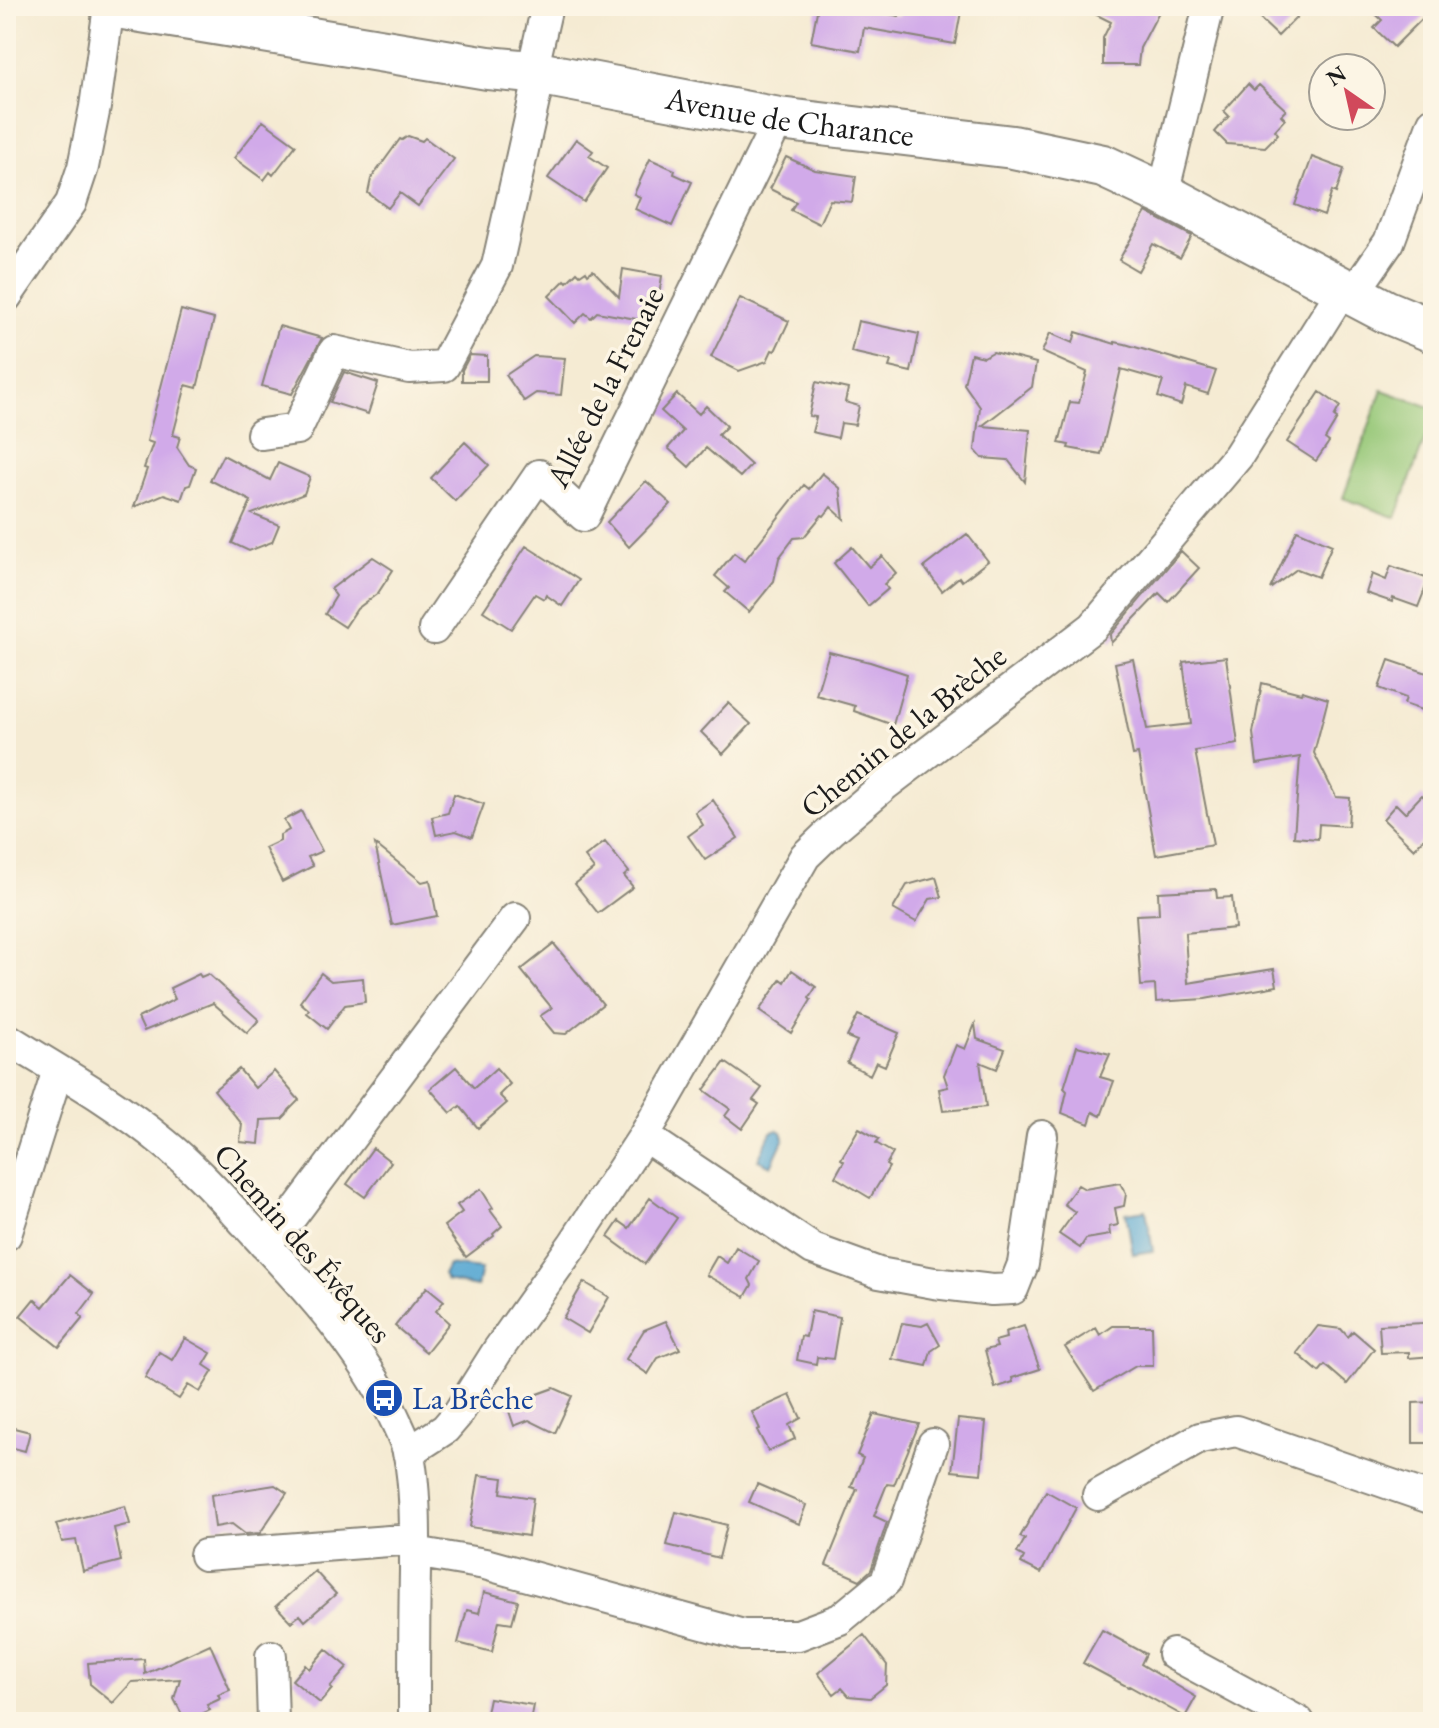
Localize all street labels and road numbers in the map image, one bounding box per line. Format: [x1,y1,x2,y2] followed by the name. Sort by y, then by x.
[661,77,916,156] street label: Avenue de Charance
[536,279,674,495] street label: Allée de la Frenaie
[791,635,1015,827] street label: Chemin de la Brèche
[204,1134,402,1352] street label: Chemin des Évêques

